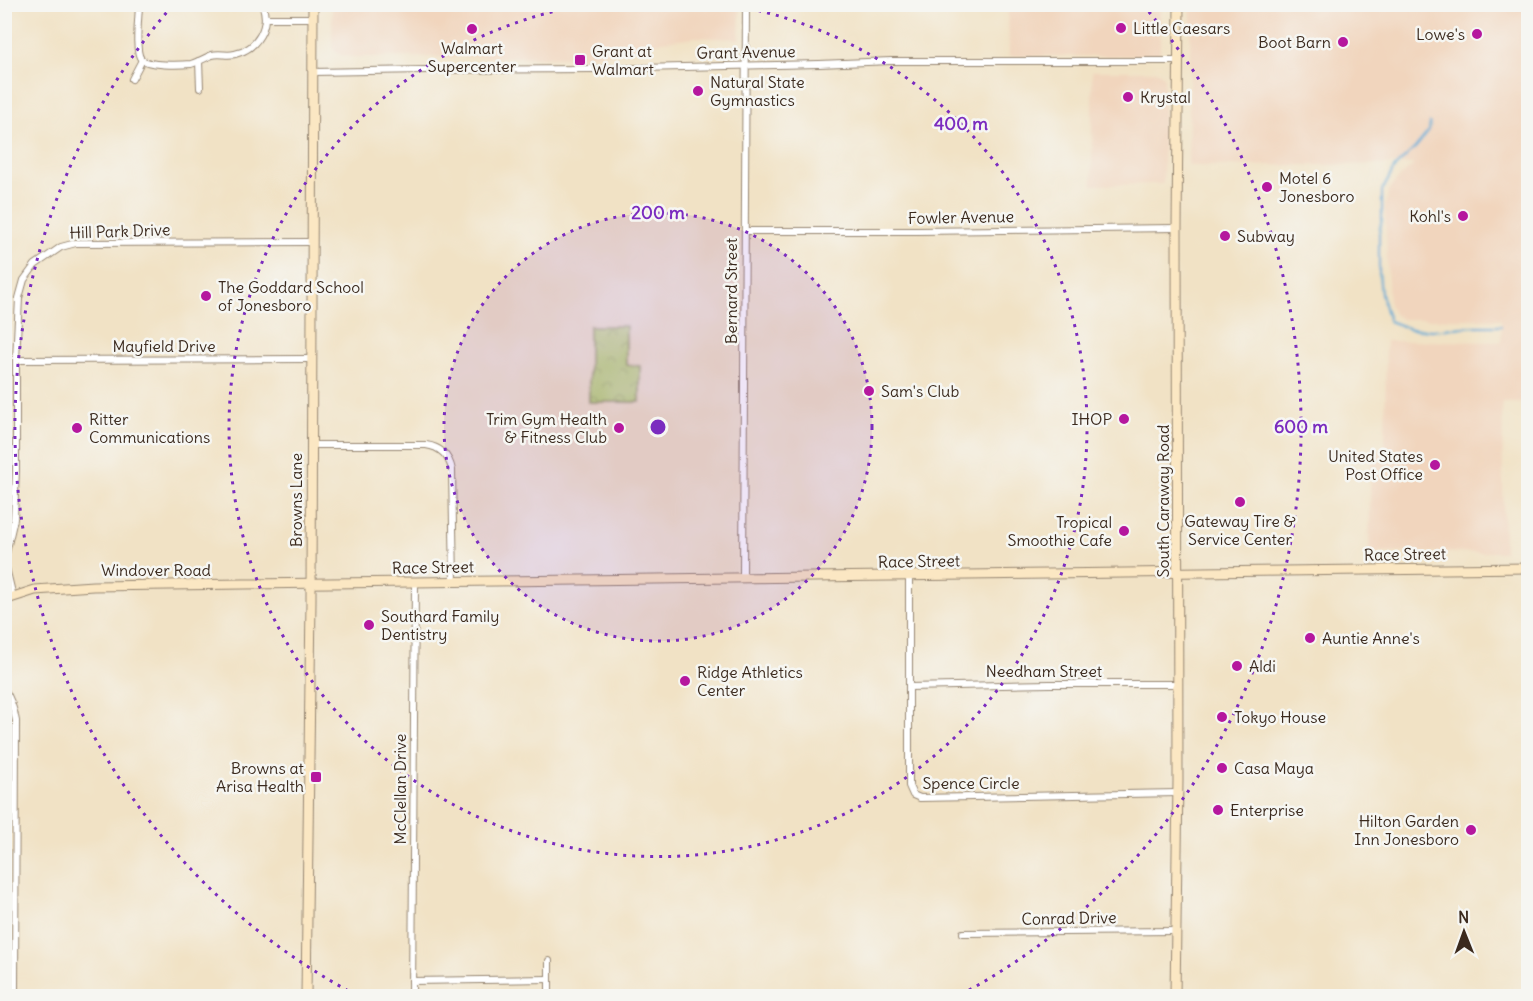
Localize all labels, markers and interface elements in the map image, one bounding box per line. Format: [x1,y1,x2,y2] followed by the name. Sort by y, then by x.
[1133,18,1230,38] place label: Little Caesars
[1114,21,1128,35] marker: Little Caesars
[465,22,479,36] marker: Walmart Supercenter
[1416,24,1465,44] place label: Lowe's
[1470,27,1484,41] marker: Lowe's
[1258,32,1331,52] place label: Boot Barn
[1336,35,1350,49] marker: Boot Barn
[428,38,517,76] place label: Walmart Supercenter
[592,41,654,79] place label: Grant at Walmart
[696,41,796,63] street label: Grant Avenue
[573,53,587,67] marker: Grant at Walmart
[710,72,805,110] place label: Natural State Gymnastics
[691,84,705,98] marker: Natural State Gymnastics
[1140,87,1191,107] place label: Krystal
[1121,90,1135,104] marker: Krystal
[934,112,988,135] text: 400 m
[1279,168,1354,206] place label: Motel 6 Jonesboro
[1260,180,1274,194] marker: Motel 6 Jonesboro
[631,201,685,224] text: 200 m
[908,206,1014,228] street label: Fowler Avenue
[1409,206,1451,226] place label: Kohl's
[1456,209,1470,223] marker: Kohl's
[69,219,171,243] street label: Hill Park Drive
[1237,226,1295,246] place label: Subway
[1218,229,1232,243] marker: Subway
[721,237,741,344] street label: Bernard Street
[218,277,364,315] place label: The Goddard School of Jonesboro
[199,289,213,303] marker: The Goddard School of Jonesboro
[112,336,216,356] street label: Mayfield Drive
[881,381,959,401] place label: Sam's Club
[862,384,876,398] marker: Sam's Club
[89,409,210,447] place label: Ritter Communications
[486,409,607,447] place label: Trim Gym Health & Fitness Club
[1072,409,1112,429] place label: IHOP
[1117,412,1131,426] marker: IHOP
[1274,415,1328,438] text: 600 m
[648,417,668,437] centre of rings
[70,421,84,435] marker: Ritter Communications
[612,421,626,435] marker: Trim Gym Health & Fitness Club
[1153,425,1173,577] street label: South Caraway Road
[1328,446,1423,484] place label: United States Post Office
[286,453,306,547] street label: Browns Lane
[1428,458,1442,472] marker: United States Post Office
[1233,495,1247,509] marker: Gateway Tire & Service Center
[1184,511,1296,549] place label: Gateway Tire & Service Center
[1008,512,1112,550] place label: Tropical Smoothie Cafe
[1117,524,1131,538] marker: Tropical Smoothie Cafe
[1364,543,1447,565] street label: Race Street
[878,550,961,572] street label: Race Street
[392,556,475,578] street label: Race Street
[101,560,211,580] street label: Windover Road
[381,606,499,644] place label: Southard Family Dentistry
[362,618,376,632] marker: Southard Family Dentistry
[1322,628,1420,648] place label: Auntie Anne's
[1303,631,1317,645] marker: Auntie Anne's
[1249,656,1276,676] place label: Aldi
[1230,659,1244,673] marker: Aldi
[986,661,1103,681] street label: Needham Street
[697,662,803,700] place label: Ridge Athletics Center
[678,674,692,688] marker: Ridge Athletics Center
[1234,707,1326,727] place label: Tokyo House
[1215,710,1229,724] marker: Tokyo House
[390,734,410,844] street label: McClellan Drive
[216,758,305,796] place label: Browns at Arisa Health
[1234,758,1314,778] place label: Casa Maya
[1215,761,1229,775] marker: Casa Maya
[309,770,323,784] marker: Browns at Arisa Health
[922,773,1020,793] street label: Spence Circle
[1230,800,1304,820] place label: Enterprise
[1211,803,1225,817] marker: Enterprise
[1354,811,1459,849] place label: Hilton Garden Inn Jonesboro
[1464,823,1478,837] marker: Hilton Garden Inn Jonesboro
[1434,902,1494,962] north arrow
[1021,907,1117,929] street label: Conrad Drive
[1458,907,1469,927] text: N

